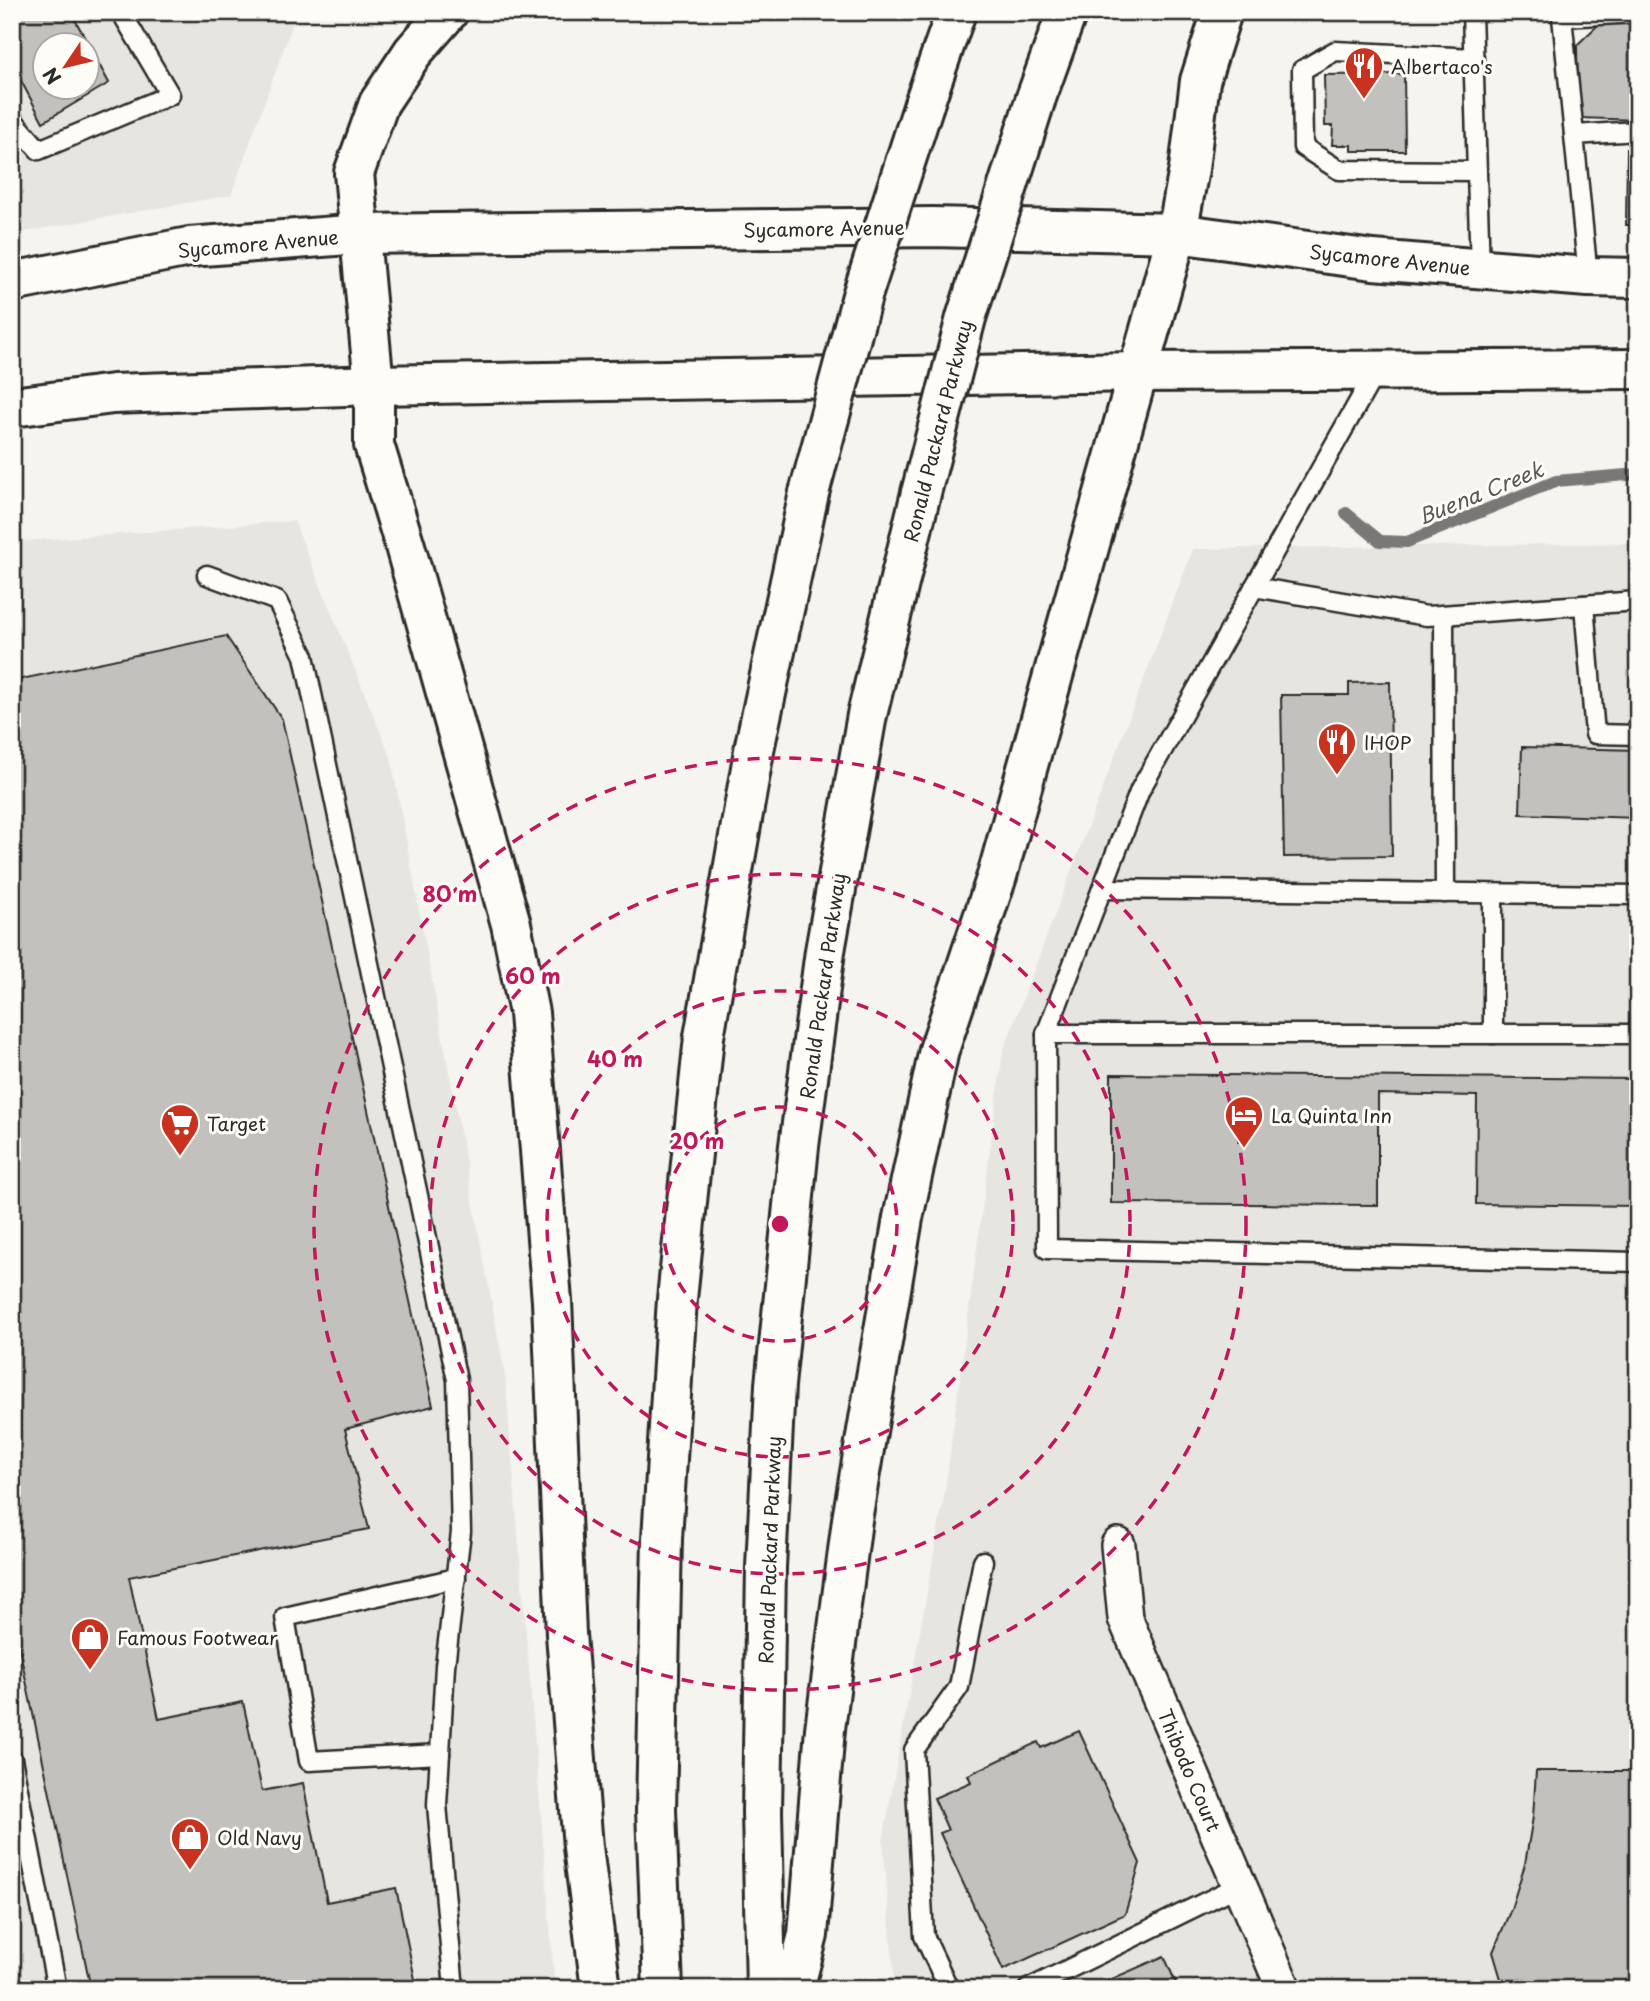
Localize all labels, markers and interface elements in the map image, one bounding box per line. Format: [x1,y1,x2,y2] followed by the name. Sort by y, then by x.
[32,32,102,102] north arrow
[1343,45,1385,100] restaurant icon: Albertaco's
[1391,52,1493,80] place label: Albertaco's
[35,62,67,91] text: N
[743,213,905,243] street label: Sycamore Avenue
[176,222,340,264] street label: Sycamore Avenue
[1308,237,1472,281] street label: Sycamore Avenue
[896,317,978,545] street label: Ronald Packard Parkway
[1412,452,1549,532] water label: Buena Creek
[1316,721,1358,776] restaurant icon: IHOP
[1364,728,1412,756] place label: IHOP
[792,871,852,1101] street label: Ronald Packard Parkway
[423,877,477,909] text: 80 m
[505,959,561,991] text: 60 m
[587,1042,643,1074] text: 40 m
[1223,1094,1265,1149] hotel icon: La Quinta Inn
[1271,1101,1392,1129] place label: La Quinta Inn
[159,1102,201,1157] supermarket icon: Target
[207,1109,266,1137] place label: Target
[670,1124,724,1156] text: 20 m
[768,1212,792,1236] centre of rings
[751,1435,787,1665] street label: Ronald Packard Parkway
[69,1616,111,1671] shop icon: Famous Footwear
[117,1623,278,1651] place label: Famous Footwear
[1152,1704,1229,1836] street label: Thibodo Court
[169,1816,211,1871] shop icon: Old Navy
[217,1823,302,1851] place label: Old Navy

